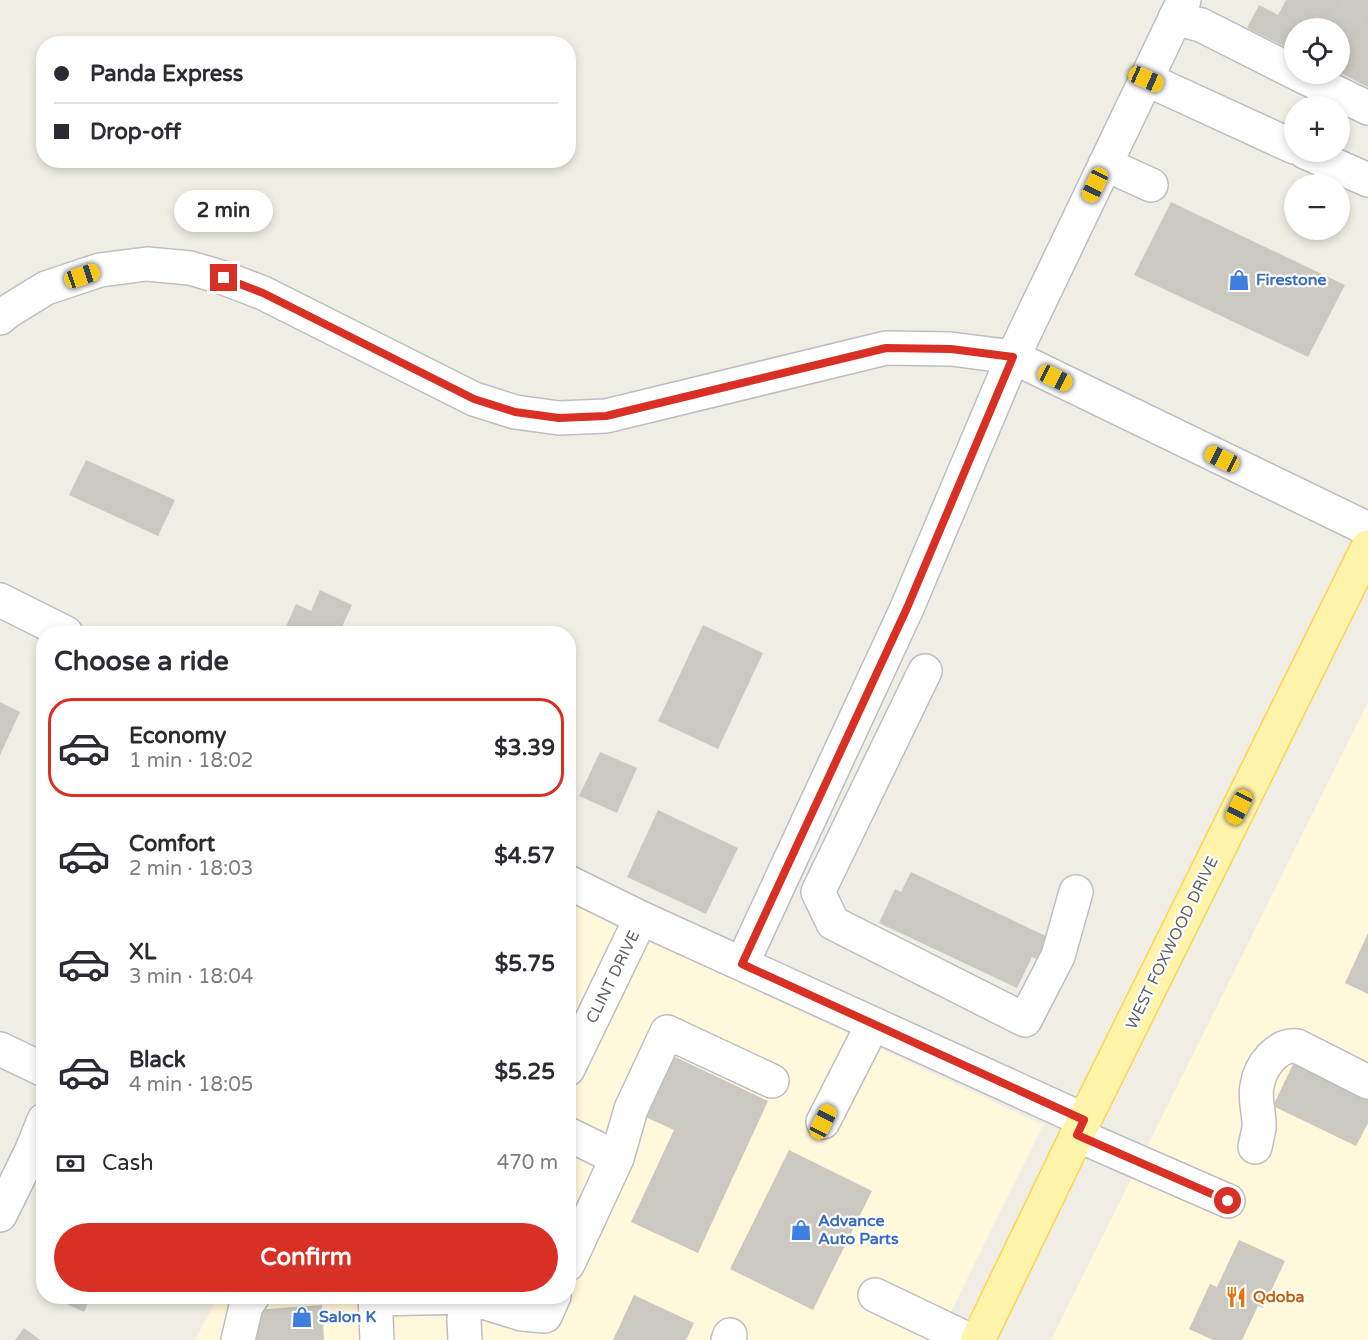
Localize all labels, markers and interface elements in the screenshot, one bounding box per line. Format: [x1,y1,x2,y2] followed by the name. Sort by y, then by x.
[1284,18,1350,240] map controls
[1284,18,1350,84] button: locate
[90,61,243,87] text: Panda Express
[1126,63,1166,95] car
[1284,96,1350,162] button: +
[90,119,181,145] text: Drop-off
[1079,165,1111,205] car
[1284,174,1350,240] button: −
[174,191,274,233] callout: 2 min
[197,199,250,223] text: 2 min
[62,262,102,290] car
[210,264,237,291] route end
[1227,268,1251,292] shop icon: Firestone
[1256,270,1327,290] place label: Firestone
[1035,362,1075,394] car
[1202,443,1242,475] car
[54,645,229,678] text: Choose a ride
[57,721,111,775] icon: car
[129,723,226,749] text: Economy
[494,735,555,761] text: $3.39
[129,749,253,773] text: 1 min · 18:02
[1223,787,1255,827] car
[57,829,111,883] icon: car
[129,831,215,857] text: Comfort
[494,843,555,869] text: $4.57
[1121,853,1223,1033] street label: WEST FOXWOOD DRIVE
[129,857,253,881] text: 2 min · 18:03
[582,927,644,1027] street label: CLINT DRIVE
[57,937,111,991] icon: car
[129,939,156,965] text: XL
[495,951,555,977] text: $5.75
[129,965,253,989] text: 3 min · 18:04
[57,1045,111,1099] icon: car
[129,1047,186,1073] text: Black
[494,1059,555,1085] text: $5.25
[129,1073,253,1097] text: 4 min · 18:05
[807,1102,839,1142] car
[54,1147,87,1180] icon: cash
[102,1150,154,1176] text: Cash
[497,1151,558,1175] text: 470 m
[1214,1187,1241,1214] route start
[818,1211,899,1249] place label: Advance Auto Parts
[789,1218,813,1242] shop icon: Advance Auto Parts
[54,1223,558,1292] button: Confirm
[1224,1285,1248,1309] restaurant icon: Qdoba
[1253,1287,1305,1307] place label: Qdoba
[290,1305,314,1329] shop icon: Salon K
[319,1307,376,1327] place label: Salon K

